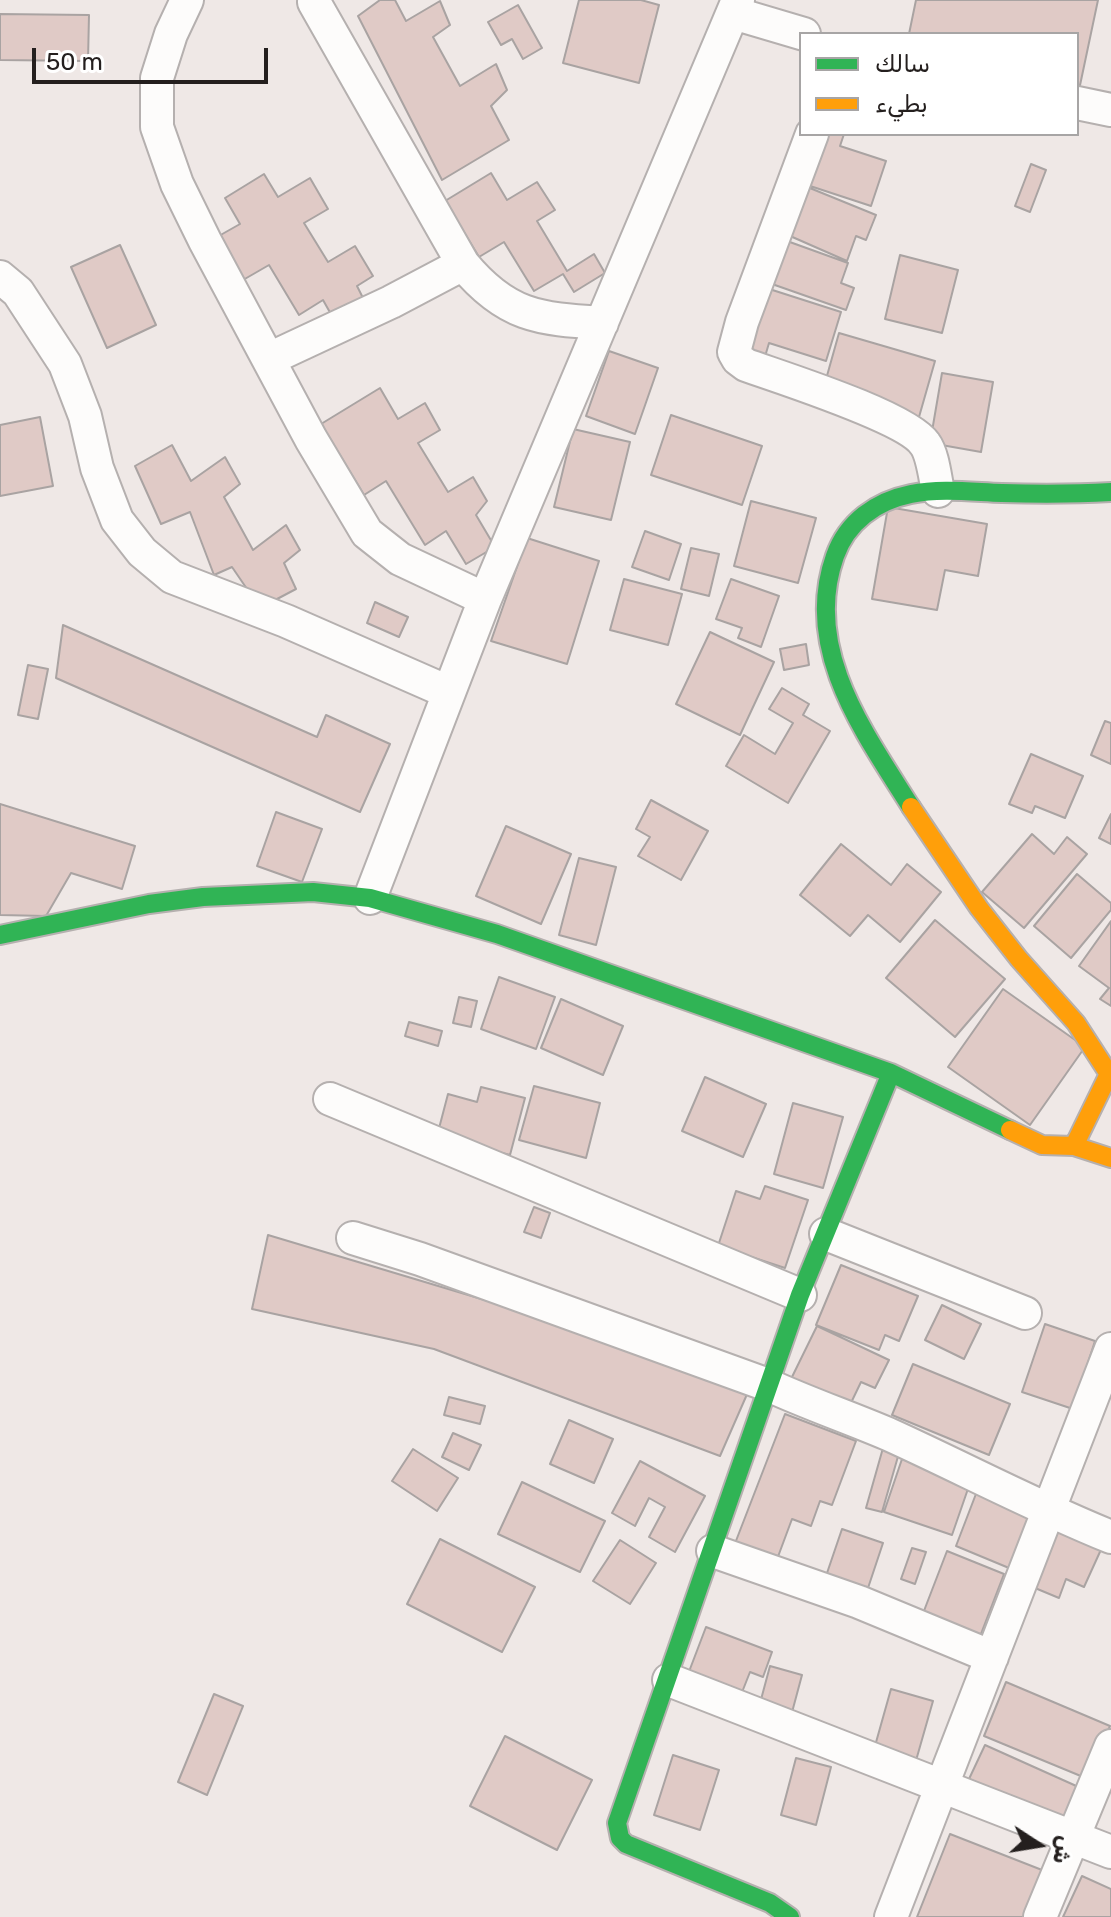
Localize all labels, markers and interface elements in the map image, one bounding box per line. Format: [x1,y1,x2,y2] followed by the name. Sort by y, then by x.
[36,32,272,82] scale bar
[799,32,1079,136] legend
[46,48,103,76] text: 50 m
[875,50,930,78] text: سالك
[875,90,928,118] text: بطيء
[999,1805,1079,1885] north arrow
[1047,1834,1079,1867] text: ش

